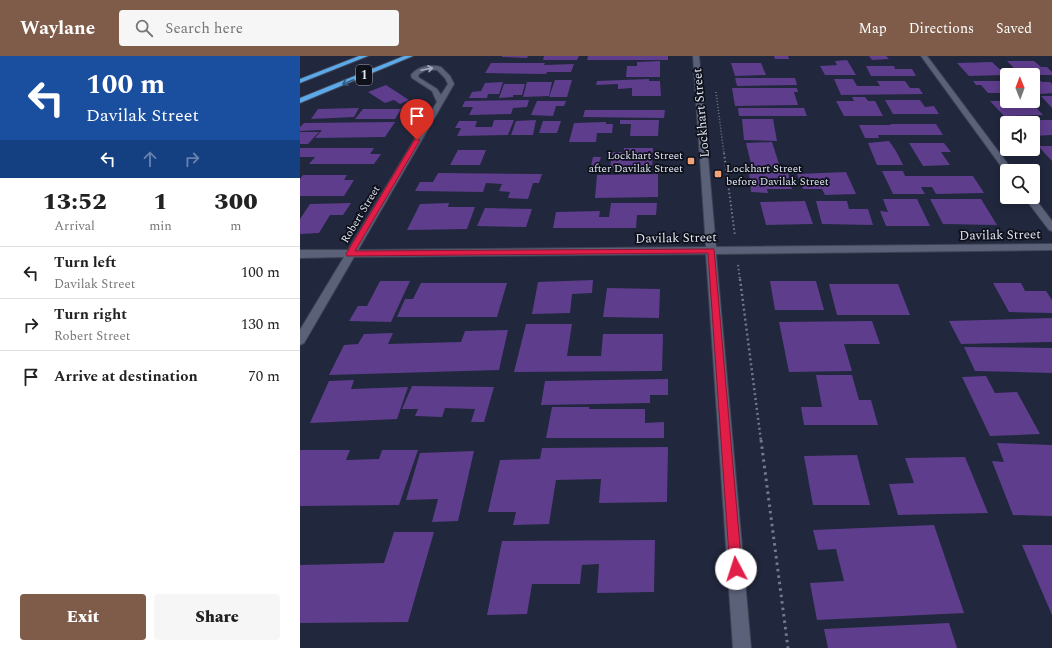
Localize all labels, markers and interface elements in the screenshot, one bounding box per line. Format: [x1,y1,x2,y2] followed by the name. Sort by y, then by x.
[119,10,399,46] search box
[20,14,95,43] text: Waylane
[133,17,155,39] icon: search
[165,17,243,40] text: Search here
[859,18,887,39] text: Map
[909,18,974,39] text: Directions
[996,18,1032,39] text: Saved
[86,63,165,106] text: 100 m
[421,64,434,72] one-way arrow
[356,65,372,85] road number: 1
[687,67,715,158] street label: Lockhart Street
[1000,68,1040,108] north arrow
[1000,68,1040,204] map controls
[20,72,72,124] icon: left
[342,78,354,86] one-way arrow
[400,99,434,140] pin
[86,102,199,129] text: Davilak Street
[406,105,428,127] icon: arrive
[1000,116,1040,156] button: sound
[589,147,683,177] place label: Lockhart Street after Davilak Street
[97,148,119,170] icon: left
[139,148,161,170] icon: ahead
[181,148,203,170] icon: right
[686,156,696,166] marker: Lockhart Street after Davilak Street
[726,160,829,190] place label: Lockhart Street before Davilak Street
[1000,164,1040,204] button: search
[713,169,723,179] marker: Lockhart Street before Davilak Street
[337,182,384,246] street label: Robert Street
[42,184,107,220] text: 13:52
[153,184,168,220] text: 1
[214,184,258,220] text: 300
[54,216,95,236] text: Arrival
[149,216,172,236] text: min
[230,216,242,236] text: m
[959,224,1041,246] street label: Davilak Street
[635,227,717,249] street label: Davilak Street
[54,251,116,274] text: Turn left
[241,261,280,284] text: 100 m
[20,262,42,284] icon: left
[54,274,135,294] text: Davilak Street
[54,303,127,326] text: Turn right
[241,313,280,336] text: 130 m
[20,314,42,336] icon: right
[54,326,130,346] text: Robert Street
[54,365,198,388] text: Arrive at destination
[248,365,280,388] text: 70 m
[20,366,42,388] icon: arrive
[715,548,757,590] position arrow
[20,594,146,640] button: Exit
[154,594,280,640] button: Share

